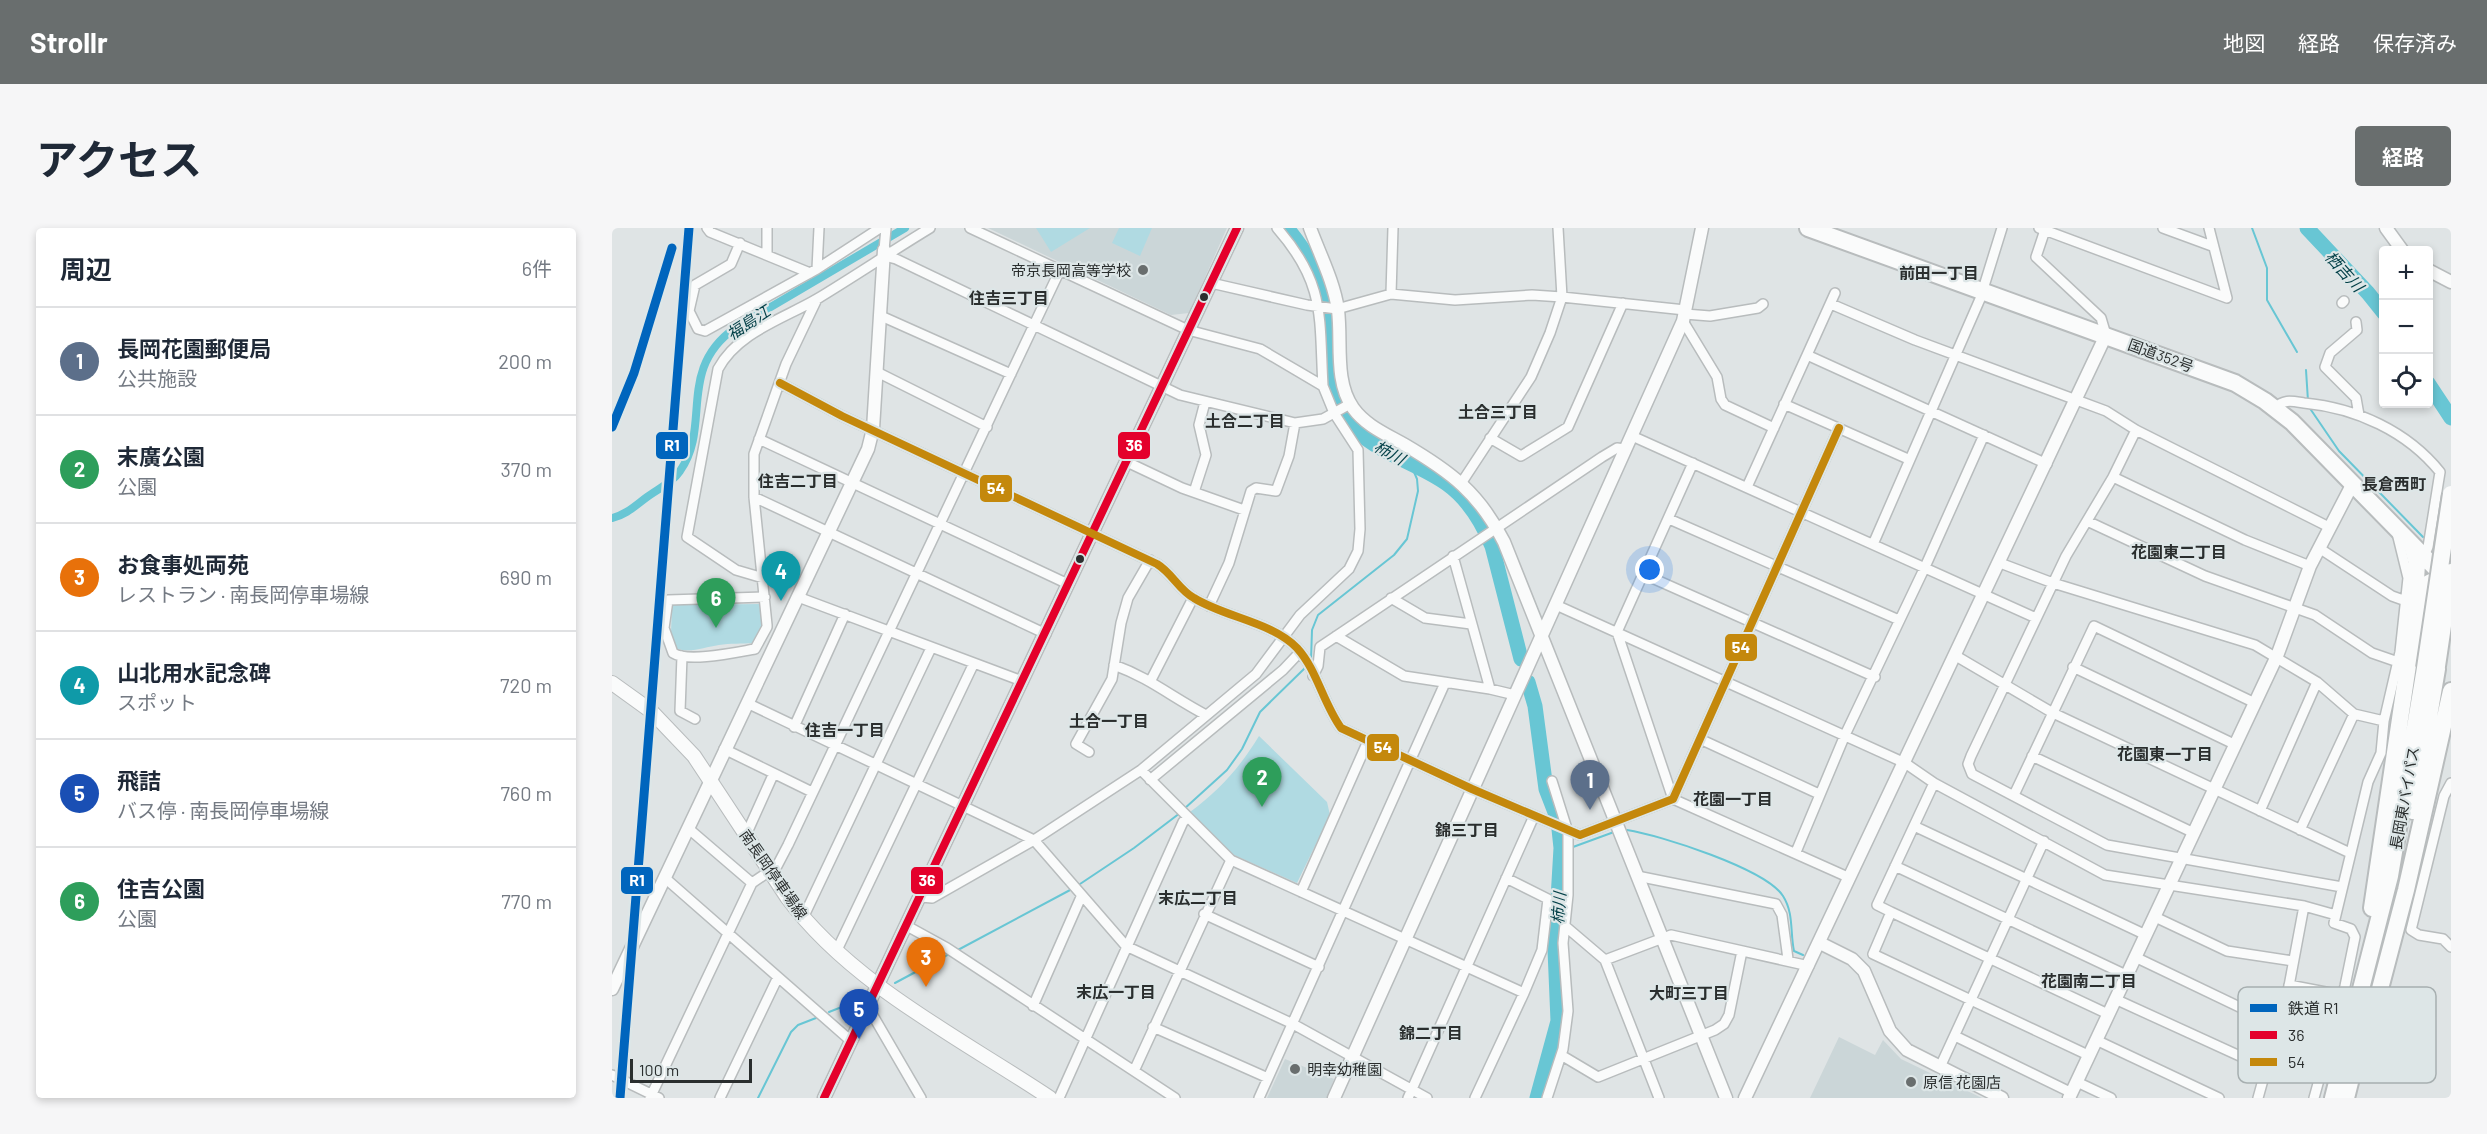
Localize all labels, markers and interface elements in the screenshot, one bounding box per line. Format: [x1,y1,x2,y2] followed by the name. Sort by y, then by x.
[30,25,108,59] text: Strollr
[2223,30,2265,55] text: 地図
[2298,30,2340,55] text: 経路
[2373,30,2457,55] text: 保存済み
[2355,126,2451,186] button: 経路
[36,133,202,183] text: アクセス
[2379,246,2433,408] map controls
[2379,246,2433,300] button: +
[2322,247,2369,297] water label: 栖吉川
[60,253,112,284] text: 周辺
[522,256,552,280] text: 6件
[1011,261,1131,279] place label: 帝京長岡高等学校
[1136,263,1150,277] marker: 帝京長岡高等学校
[1899,263,1979,282] district label: 前田一丁目
[968,288,1049,307] district label: 住吉三丁目
[1198,291,1210,303] unlabelled marker
[723,300,775,343] water label: 福島江
[2379,300,2433,354] button: −
[117,335,271,361] text: 長岡花園郵便局
[2126,335,2196,375] street label: 国道352号
[76,349,83,373] text: 1
[498,349,552,373] text: 200 m
[2379,354,2433,408] button: locate
[117,366,197,390] text: 公共施設
[1458,402,1538,421] district label: 土合三丁目
[1205,411,1285,430] district label: 土合二丁目
[655,431,689,460] line badge: R1
[1117,431,1151,460] line badge: 36
[664,435,680,454] text: R1
[1125,435,1143,454] text: 36
[1371,436,1410,469] water label: 柿川
[117,443,205,469] text: 末廣公園
[74,457,85,481] text: 2
[500,457,552,481] text: 370 m
[757,471,838,490] district label: 住吉二丁目
[117,474,157,498] text: 公園
[979,474,1013,503] line badge: 54
[2362,474,2426,493] district label: 長倉西町
[987,478,1005,497] text: 54
[2131,542,2227,561] district label: 花園東二丁目
[117,551,249,577] text: お食事処両苑
[762,552,800,601] pin: 4
[1074,553,1086,565] unlabelled marker
[1635,555,1664,584] your location
[74,565,85,589] text: 3
[499,565,552,589] text: 690 m
[696,578,736,628] pin: 6
[117,582,369,606] text: レストラン · 南長岡停車場線
[1724,633,1758,662] line badge: 54
[1732,637,1750,656] text: 54
[117,659,271,685] text: 山北用水記念碑
[73,673,86,697] text: 4
[500,673,552,697] text: 720 m
[117,690,197,714] text: スポット
[1069,711,1149,730] district label: 土合一丁目
[804,720,885,739] district label: 住吉一丁目
[1366,733,1400,762] line badge: 54
[1374,737,1392,756] text: 54
[2117,744,2213,763] district label: 花園東一丁目
[2386,745,2422,851] street label: 長岡東バイパス
[1242,758,1282,807] pin: 2
[1570,760,1610,810] pin: 1
[117,767,161,793] text: 飛詰
[74,781,85,805] text: 5
[500,781,552,805] text: 760 m
[1693,789,1773,808] district label: 花園一丁目
[117,798,329,822] text: バス停 · 南長岡停車場線
[1435,820,1499,839] district label: 錦三丁目
[737,826,811,922] street label: 南長岡停車場線
[620,866,654,895] line badge: R1
[910,866,944,895] line badge: 36
[629,870,645,889] text: R1
[918,870,936,889] text: 36
[117,875,205,901] text: 住吉公園
[1158,888,1238,907] district label: 末広二丁目
[74,889,85,913] text: 6
[501,889,552,913] text: 770 m
[1547,889,1569,925] water label: 柿川
[117,906,157,930] text: 公園
[906,938,946,987] pin: 3
[2041,971,2137,990] district label: 花園南二丁目
[1076,982,1156,1001] district label: 末広一丁目
[1649,983,1729,1002] district label: 大町三丁目
[2238,987,2436,1083] legend
[840,990,878,1039] pin: 5
[2288,998,2339,1017] text: 鉄道 R1
[1399,1023,1463,1042] district label: 錦二丁目
[2288,1025,2304,1044] text: 36
[2288,1052,2305,1071] text: 54
[630,1056,752,1084] scale bar
[639,1060,679,1079] text: 100 m
[1307,1060,1382,1078] place label: 明幸幼稚園
[1288,1062,1302,1076] marker: 明幸幼稚園
[1923,1073,2001,1091] place label: 原信 花園店
[1904,1075,1918,1089] marker: 原信 花園店

